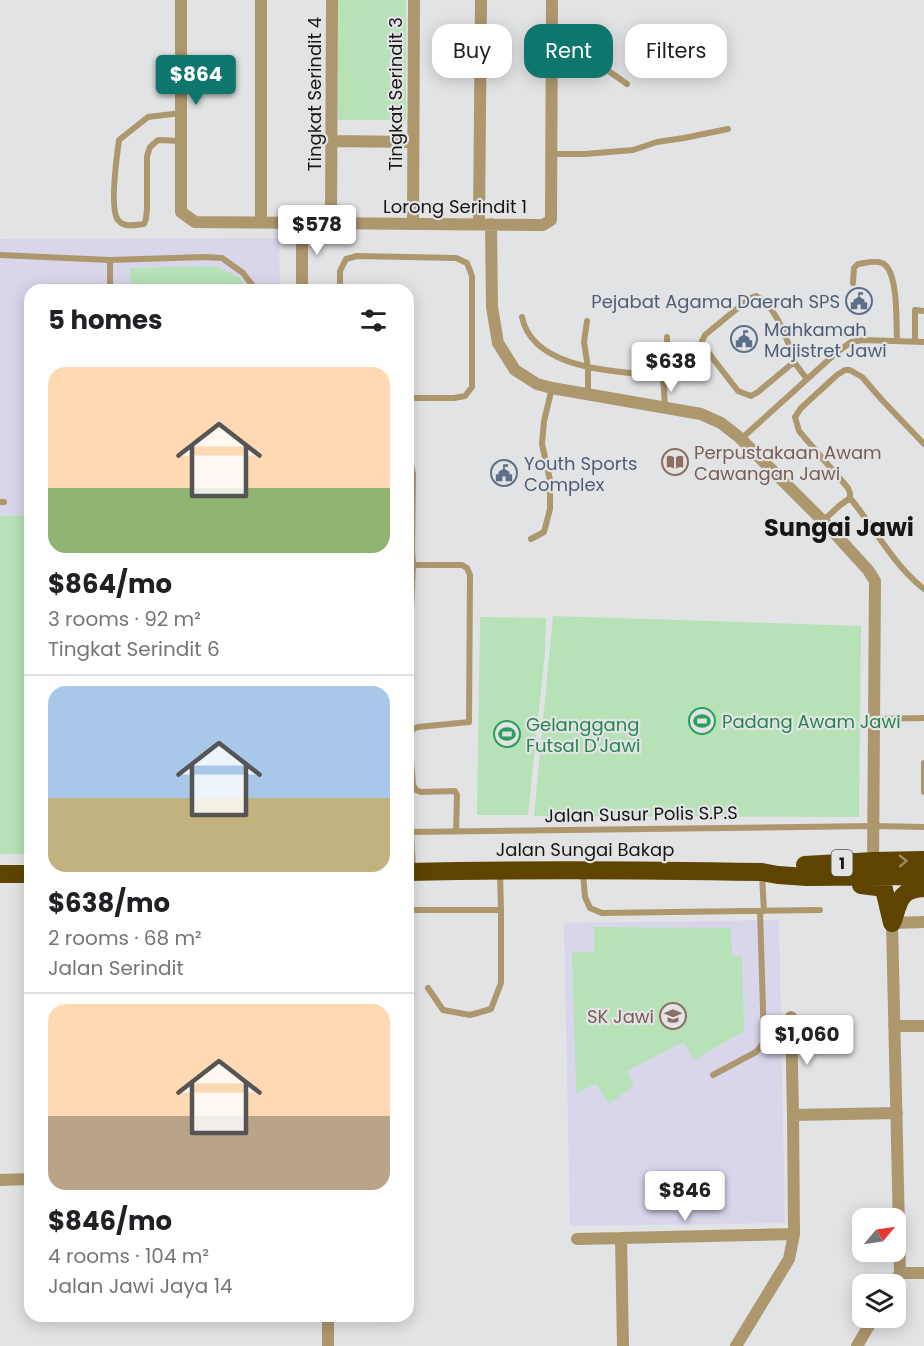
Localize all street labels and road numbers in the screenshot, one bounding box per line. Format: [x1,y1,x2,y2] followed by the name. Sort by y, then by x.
[302,17,327,171] street label: Tingkat Serindit 4
[383,17,408,171] street label: Tingkat Serindit 3
[383,194,527,219] street label: Lorong Serindit 1
[544,800,738,828] street label: Jalan Susur Polis S.P.S
[496,837,674,862] street label: Jalan Sungai Bakap
[832,850,852,876] road number: 1

